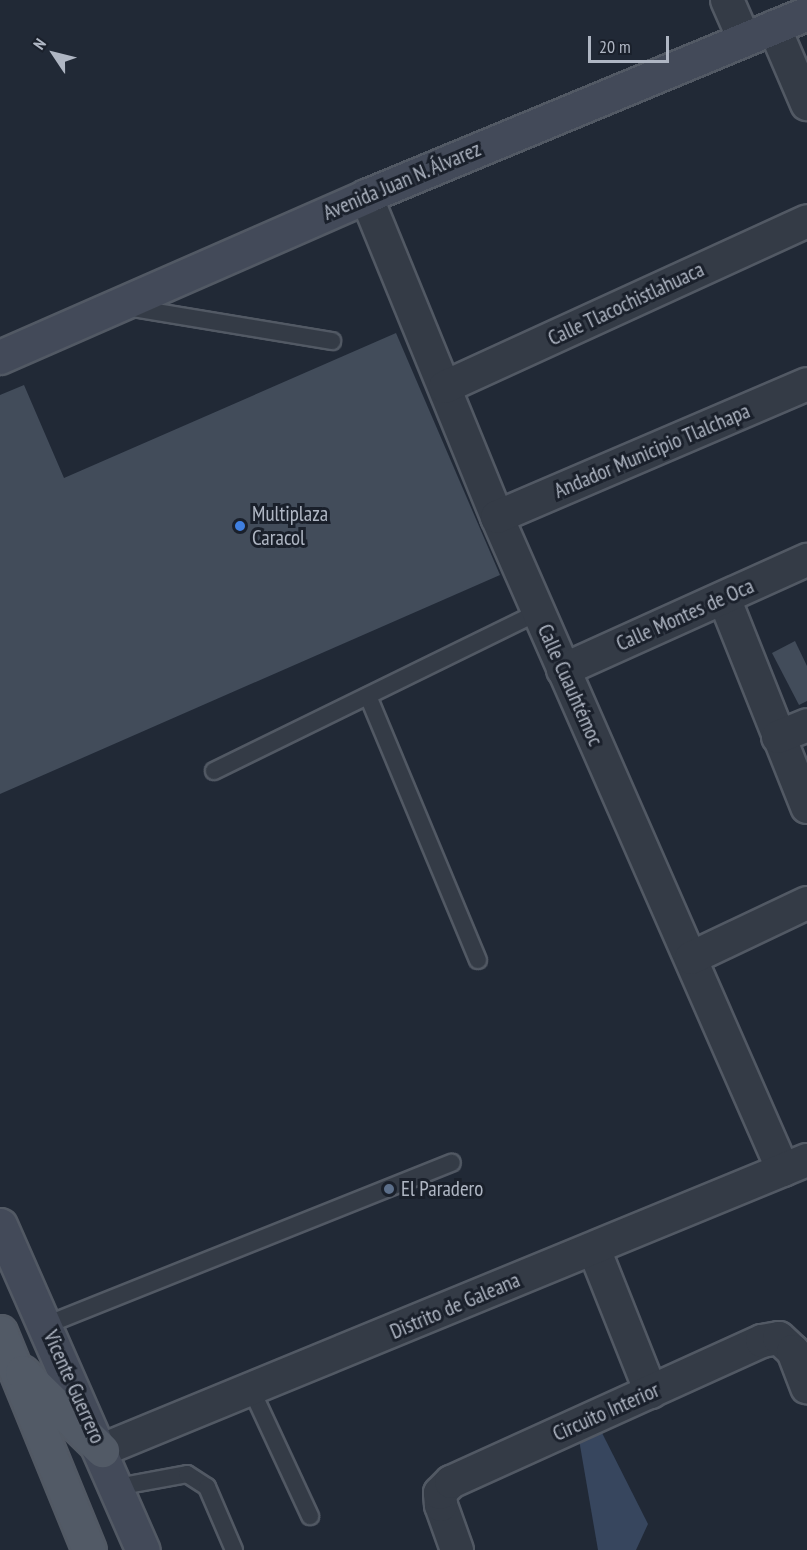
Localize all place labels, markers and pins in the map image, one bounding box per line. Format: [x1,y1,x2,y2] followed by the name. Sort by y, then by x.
[252,501,328,551] place label: Multiplaza Caracol
[233,519,247,533] marker: Multiplaza Caracol
[401,1176,483,1202] place label: El Paradero
[382,1182,396,1196] marker: El Paradero

